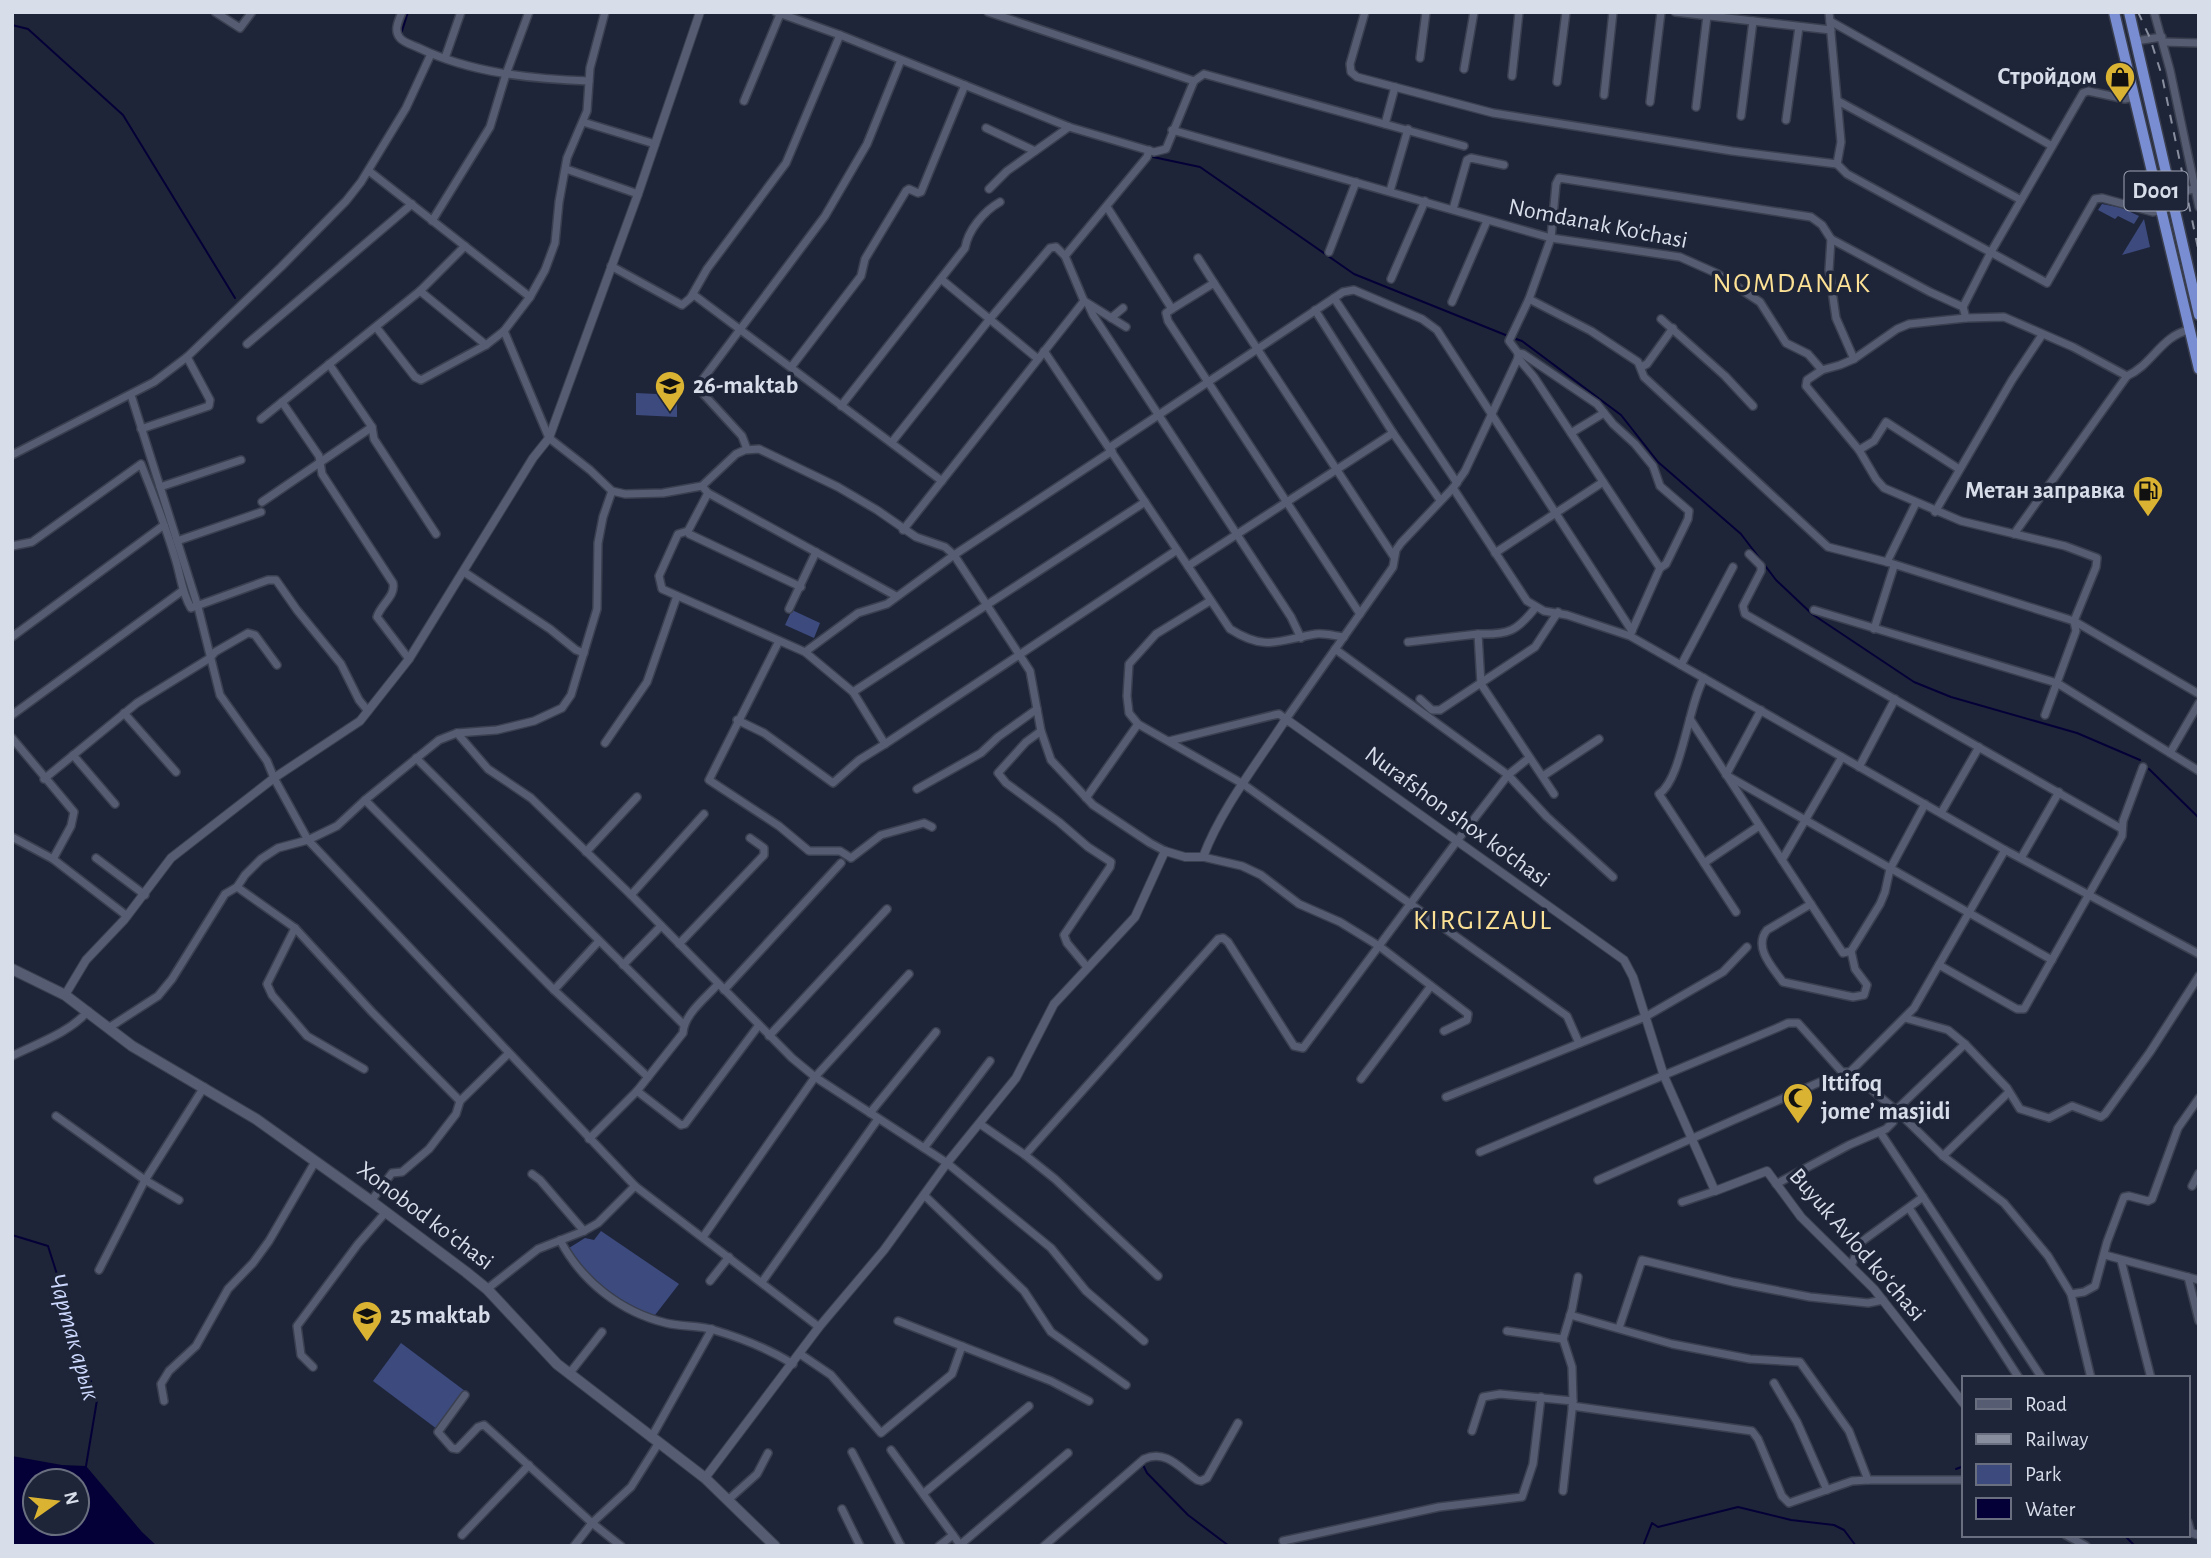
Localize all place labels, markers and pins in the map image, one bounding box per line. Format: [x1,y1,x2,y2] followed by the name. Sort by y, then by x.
[2103,60,2137,104] shop icon: Стройдом
[1997,65,2097,89] place label: Стройдом
[653,369,687,413] school or university icon: 26-maktab
[693,374,798,398] place label: 26-maktab
[2131,474,2165,518] fuel station icon: Метан заправка
[1965,479,2125,503] place label: Метан заправка
[1821,1072,1951,1124] place label: Ittifoq jome’ masjidi
[1781,1081,1815,1125] mosque icon: Ittifoq jome’ masjidi
[350,1299,384,1343] school or university icon: 25 maktab
[390,1304,490,1328] place label: 25 maktab

